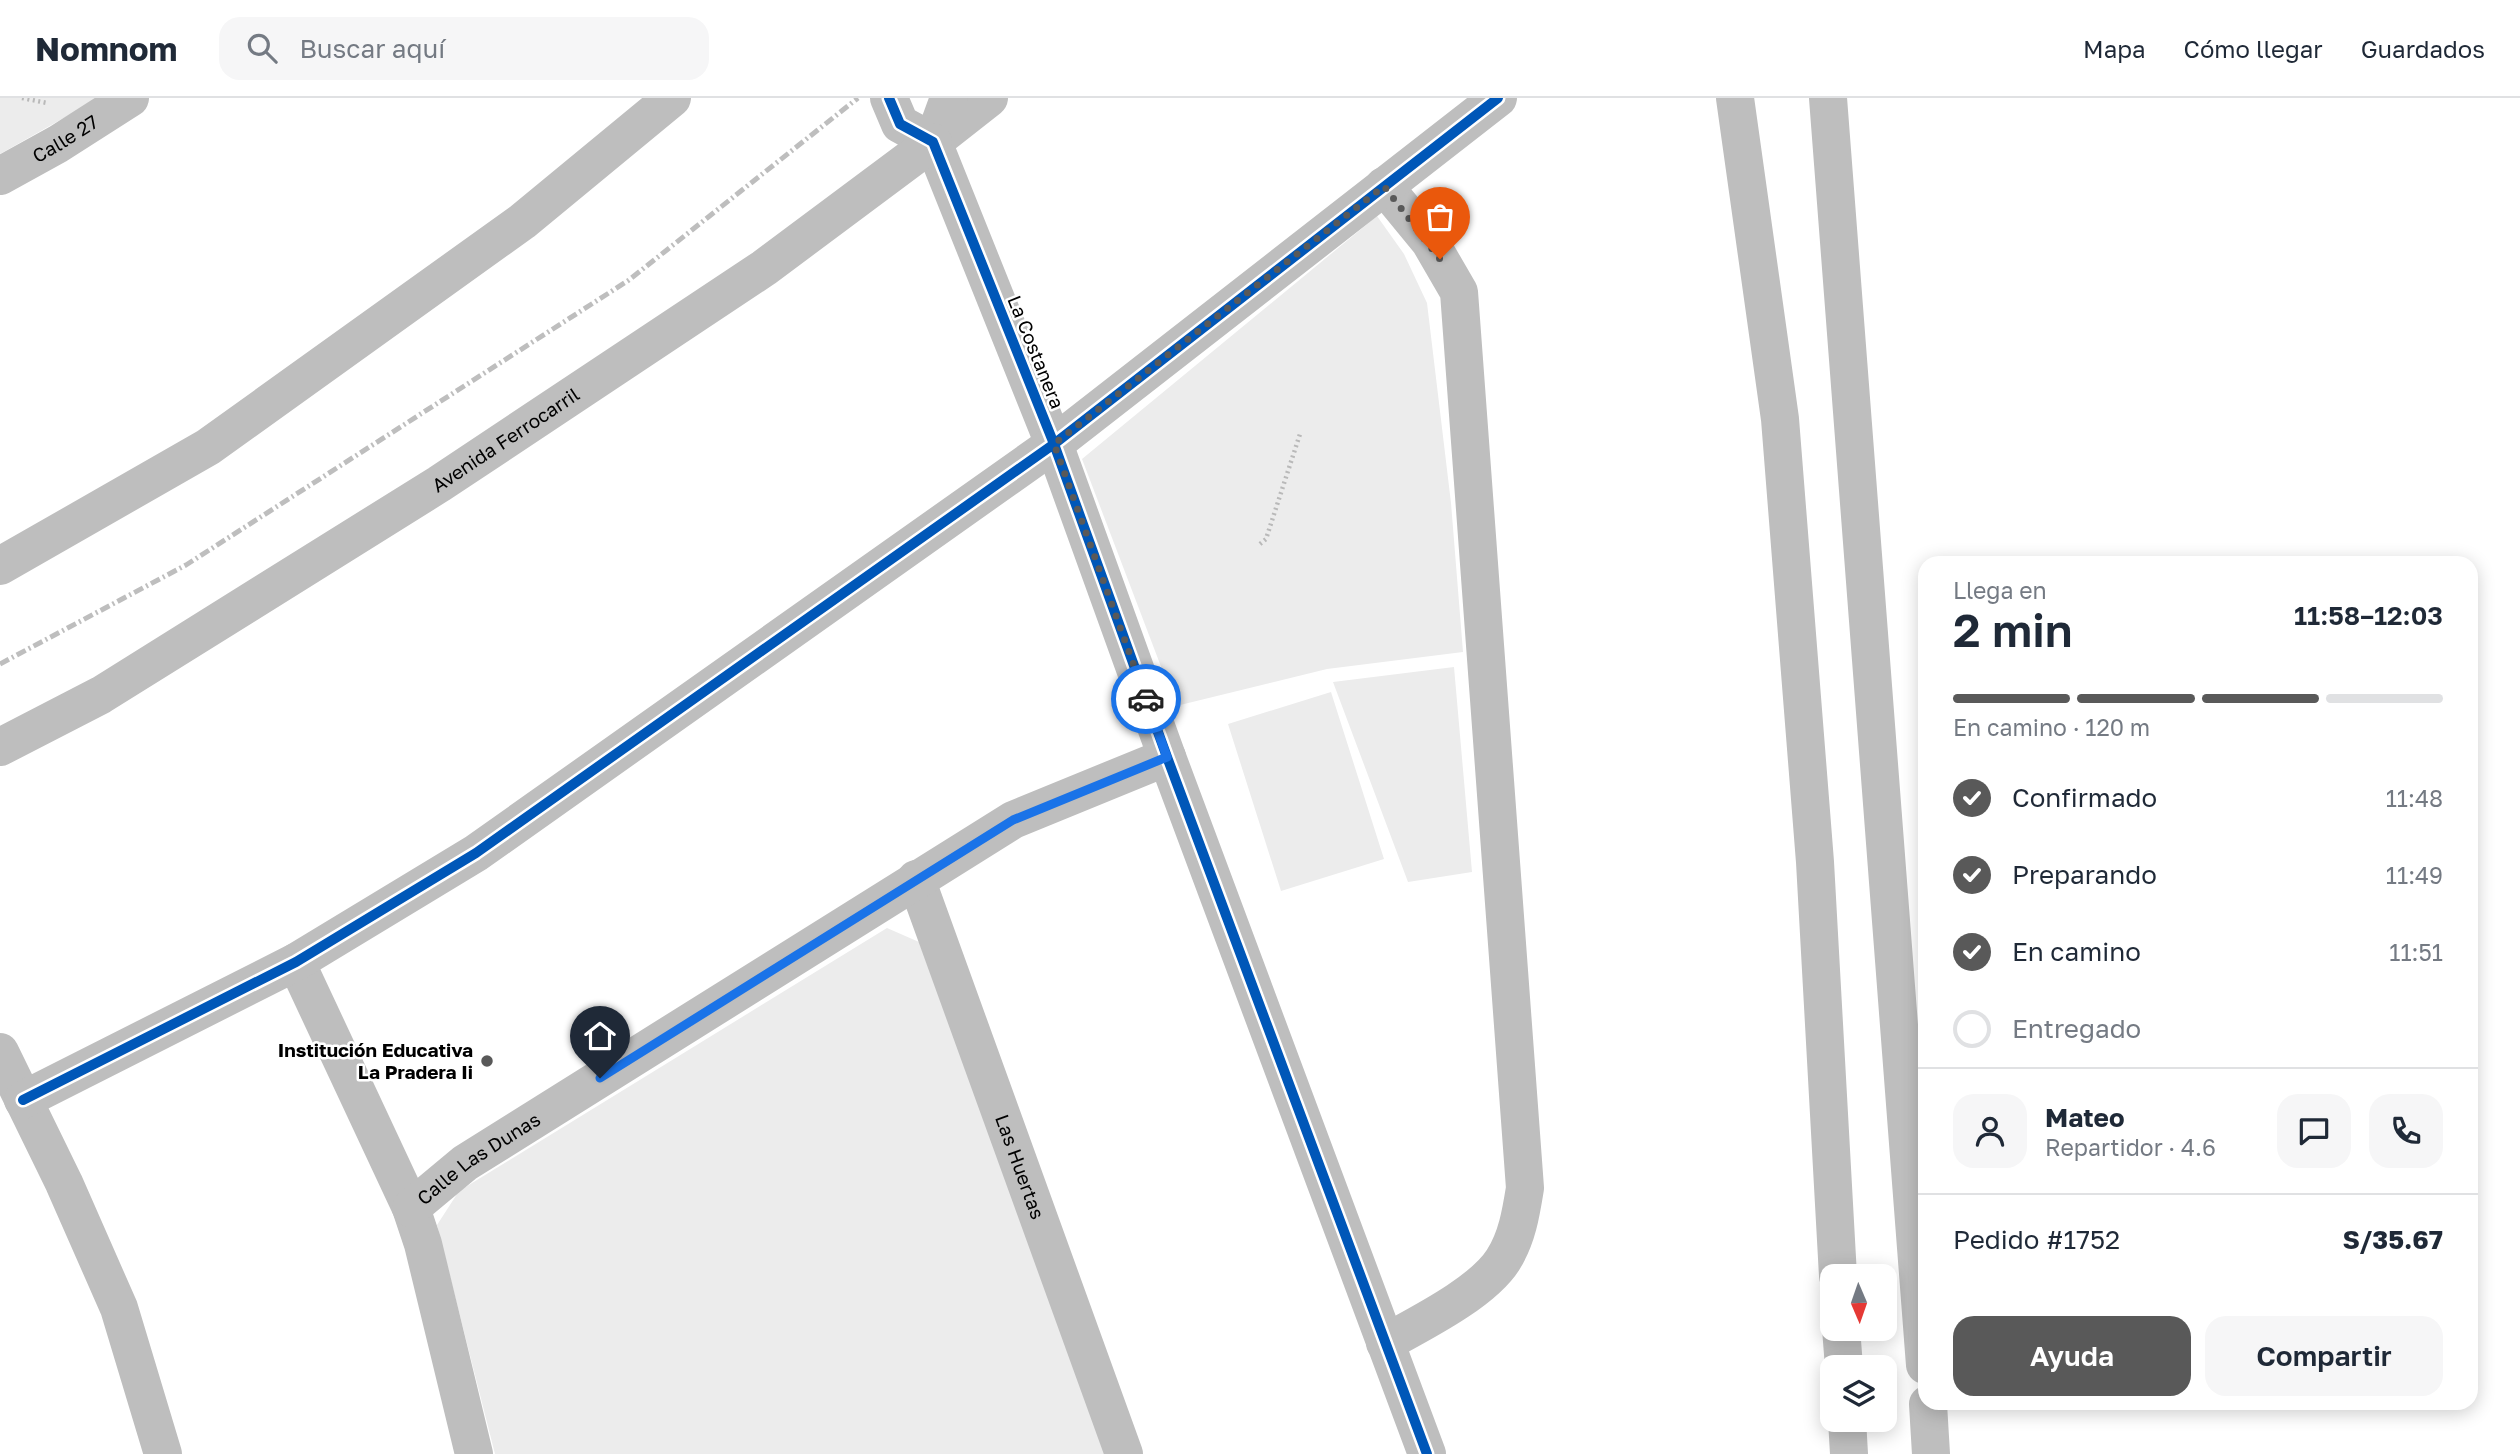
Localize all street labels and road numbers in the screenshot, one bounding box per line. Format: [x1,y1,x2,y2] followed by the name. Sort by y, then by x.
[28,110,102,167] street label: Calle 27
[1003,292,1070,412] street label: La Costanera
[427,382,583,497] street label: Avenida Ferrocarril
[412,1107,544,1209] street label: Calle Las Dunas
[991,1111,1050,1222] street label: Las Huertas

